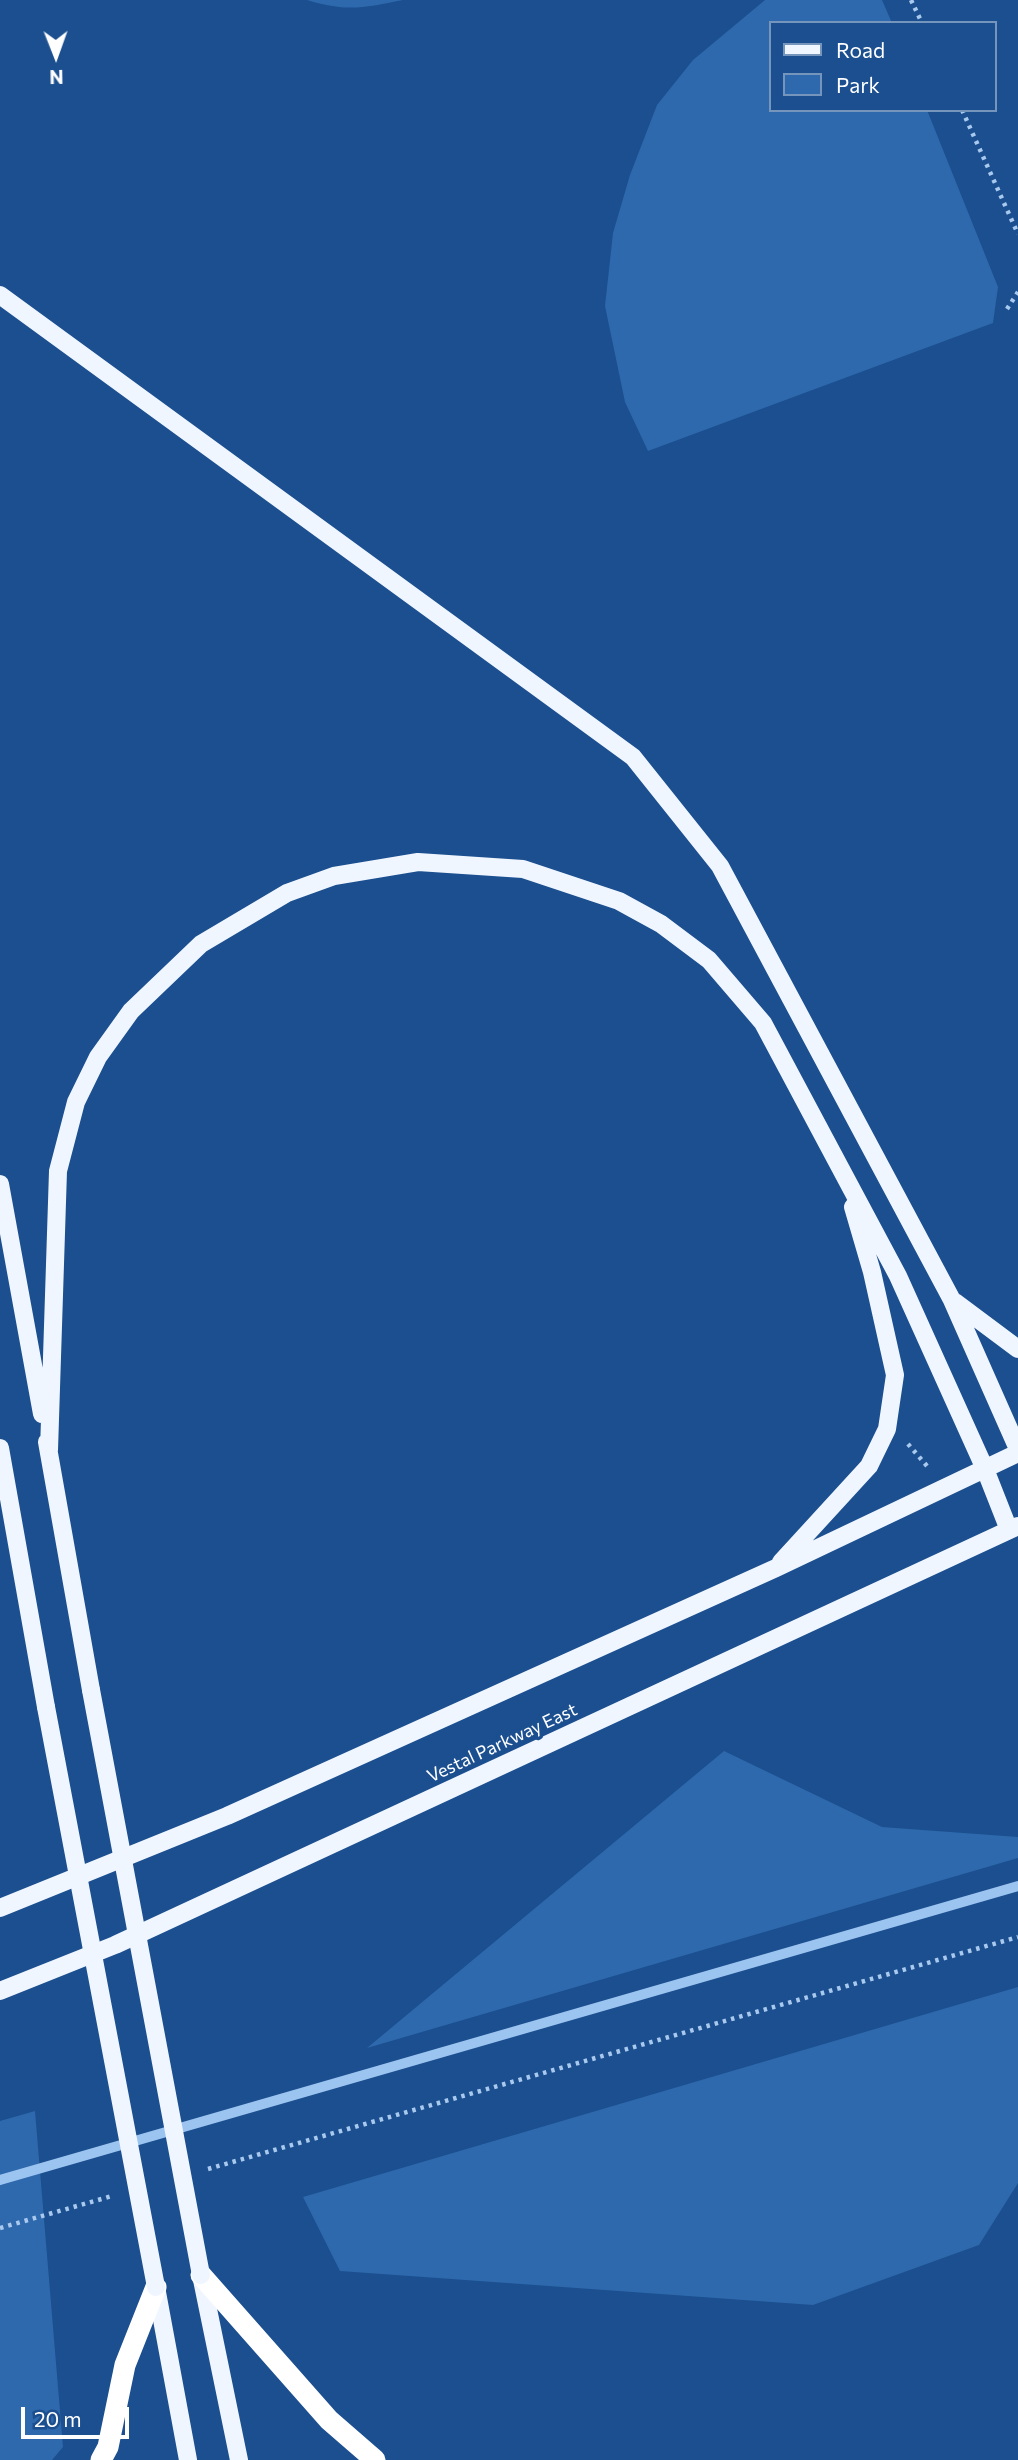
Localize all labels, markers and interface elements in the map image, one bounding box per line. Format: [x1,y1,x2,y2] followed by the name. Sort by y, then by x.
[21,21,91,91] north arrow
[769,21,997,112] legend
[836,37,885,62] text: Road
[49,66,64,89] text: N
[836,72,880,97] text: Park
[424,1699,580,1787] street label: Vestal Parkway East
[24,2394,133,2438] scale bar
[34,2406,82,2431] text: 20 m

